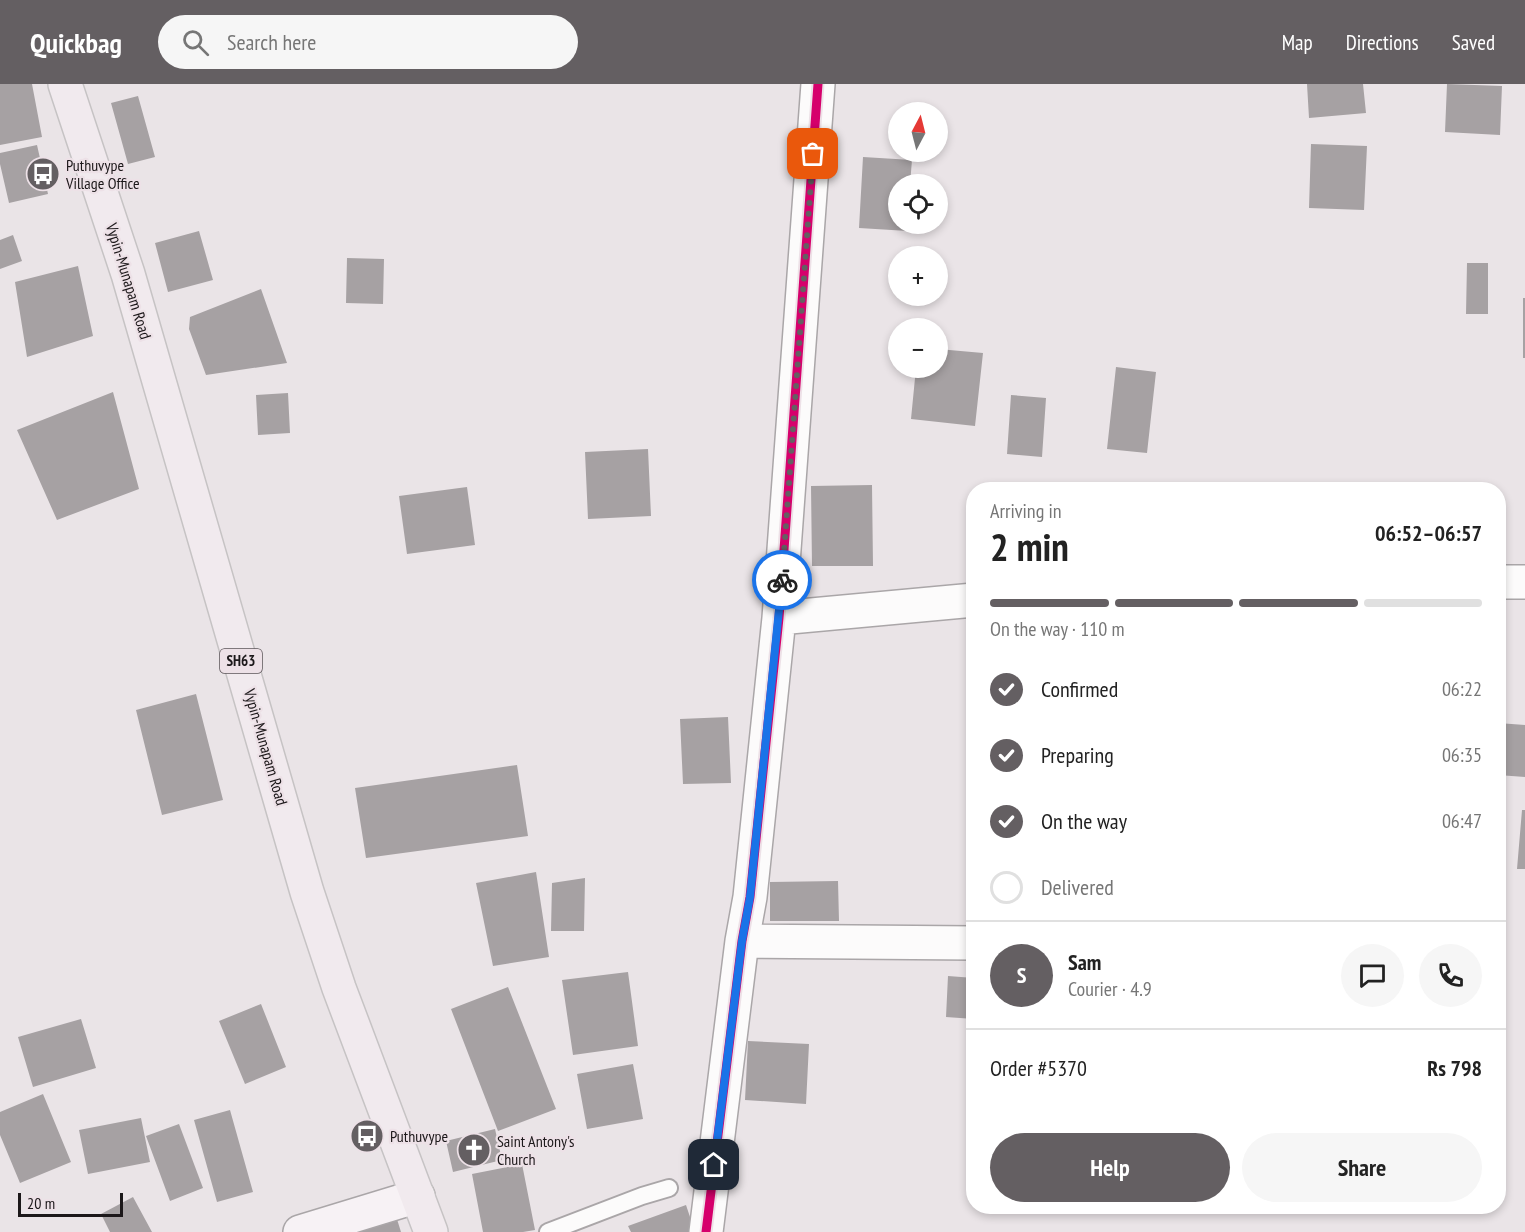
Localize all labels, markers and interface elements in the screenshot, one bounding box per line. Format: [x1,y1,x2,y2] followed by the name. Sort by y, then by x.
[158,15,578,69] search box
[30,24,122,61] text: Quickbag
[179,26,212,59] icon: search
[227,28,316,56] text: Search here
[1282,29,1313,56] text: Map
[1346,29,1419,56] text: Directions
[1452,29,1495,56] text: Saved
[888,102,948,162] north arrow
[888,102,948,378] map controls
[787,128,838,179] pin
[796,137,829,170] icon: bag
[65,155,140,193] place label: Puthuvype Village Office
[25,156,61,192] bus stop icon: Puthuvype Village Office
[888,174,948,234] button: locate
[102,220,156,342] street label: Vypin-Munapam Road
[888,246,948,306] button: +
[888,318,948,378] button: −
[990,498,1062,524] text: Arriving in
[1375,519,1482,547] text: 06:52–06:57
[990,521,1069,572] text: 2 min
[752,550,812,610] courier
[766,564,799,597] icon: bike
[990,616,1125,642] text: On the way · 110 m
[220,649,262,673] road number: SH63
[990,673,1023,706] icon: check
[1041,675,1118,703] text: Confirmed
[1442,676,1482,702] text: 06:22
[240,685,292,808] street label: Vypin-Munapam Road
[990,739,1023,772] icon: check
[1041,741,1114,769] text: Preparing
[1442,742,1482,768] text: 06:35
[990,805,1023,838] icon: check
[1041,807,1127,835] text: On the way
[1442,808,1482,834] text: 06:47
[1041,873,1114,901] text: Delivered
[1341,944,1404,1007] button: chat
[1419,944,1482,1007] button: phone
[1068,948,1101,976] text: Sam
[1017,961,1026,989] text: S
[1068,976,1152,1002] text: Courier · 4.9
[990,1054,1087,1082] text: Order #5370
[1427,1054,1482,1082] text: Rs 798
[349,1118,385,1154] bus stop icon: Puthuvype
[390,1126,448,1146] place label: Puthuvype
[497,1131,574,1169] place label: Saint Antony's Church
[456,1132,492,1168] church icon: Saint Antony's Church
[990,1133,1230,1202] button: Help
[1242,1133,1482,1202] button: Share
[688,1139,739,1190] pin
[697,1148,730,1181] icon: home
[18,1190,123,1218] scale bar
[27,1193,55,1213] text: 20 m

